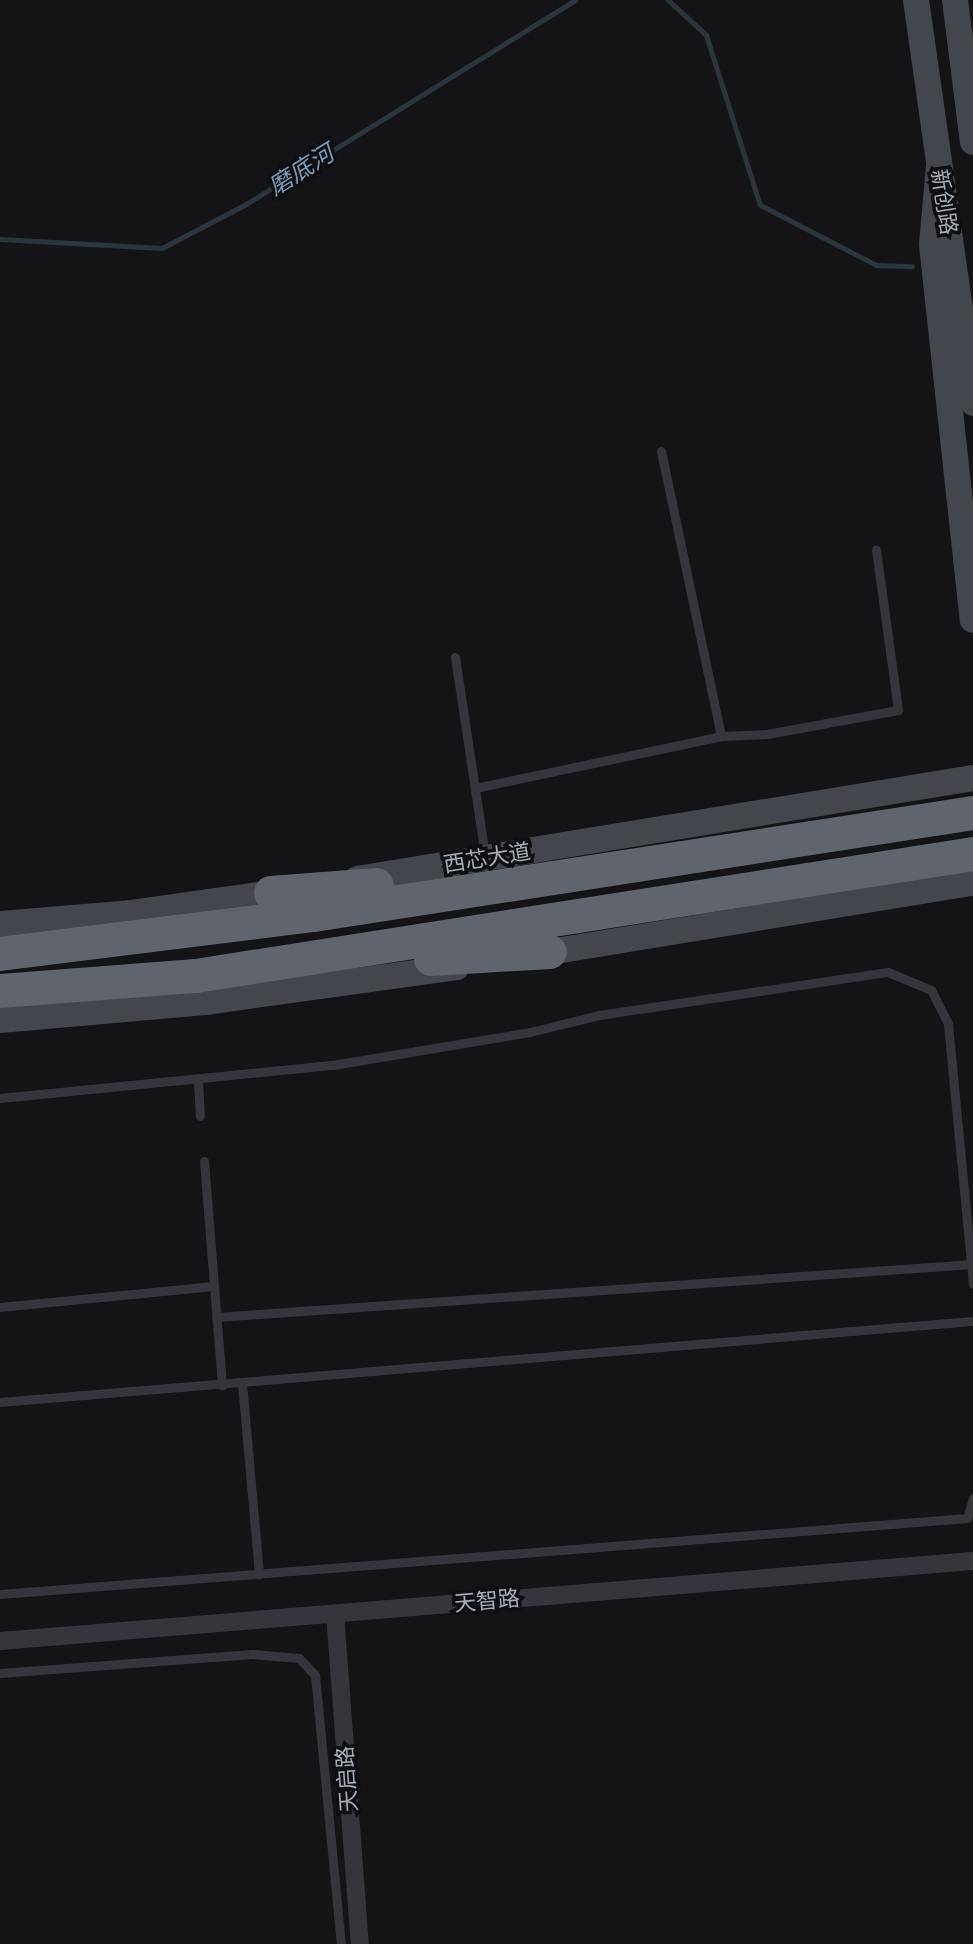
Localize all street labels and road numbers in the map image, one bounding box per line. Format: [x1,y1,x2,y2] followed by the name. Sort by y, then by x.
[926,167,962,237] street label: 新创路
[441,838,533,878] street label: 西芯大道
[453,1585,521,1617] street label: 天智路
[332,1745,362,1813] street label: 天启路

